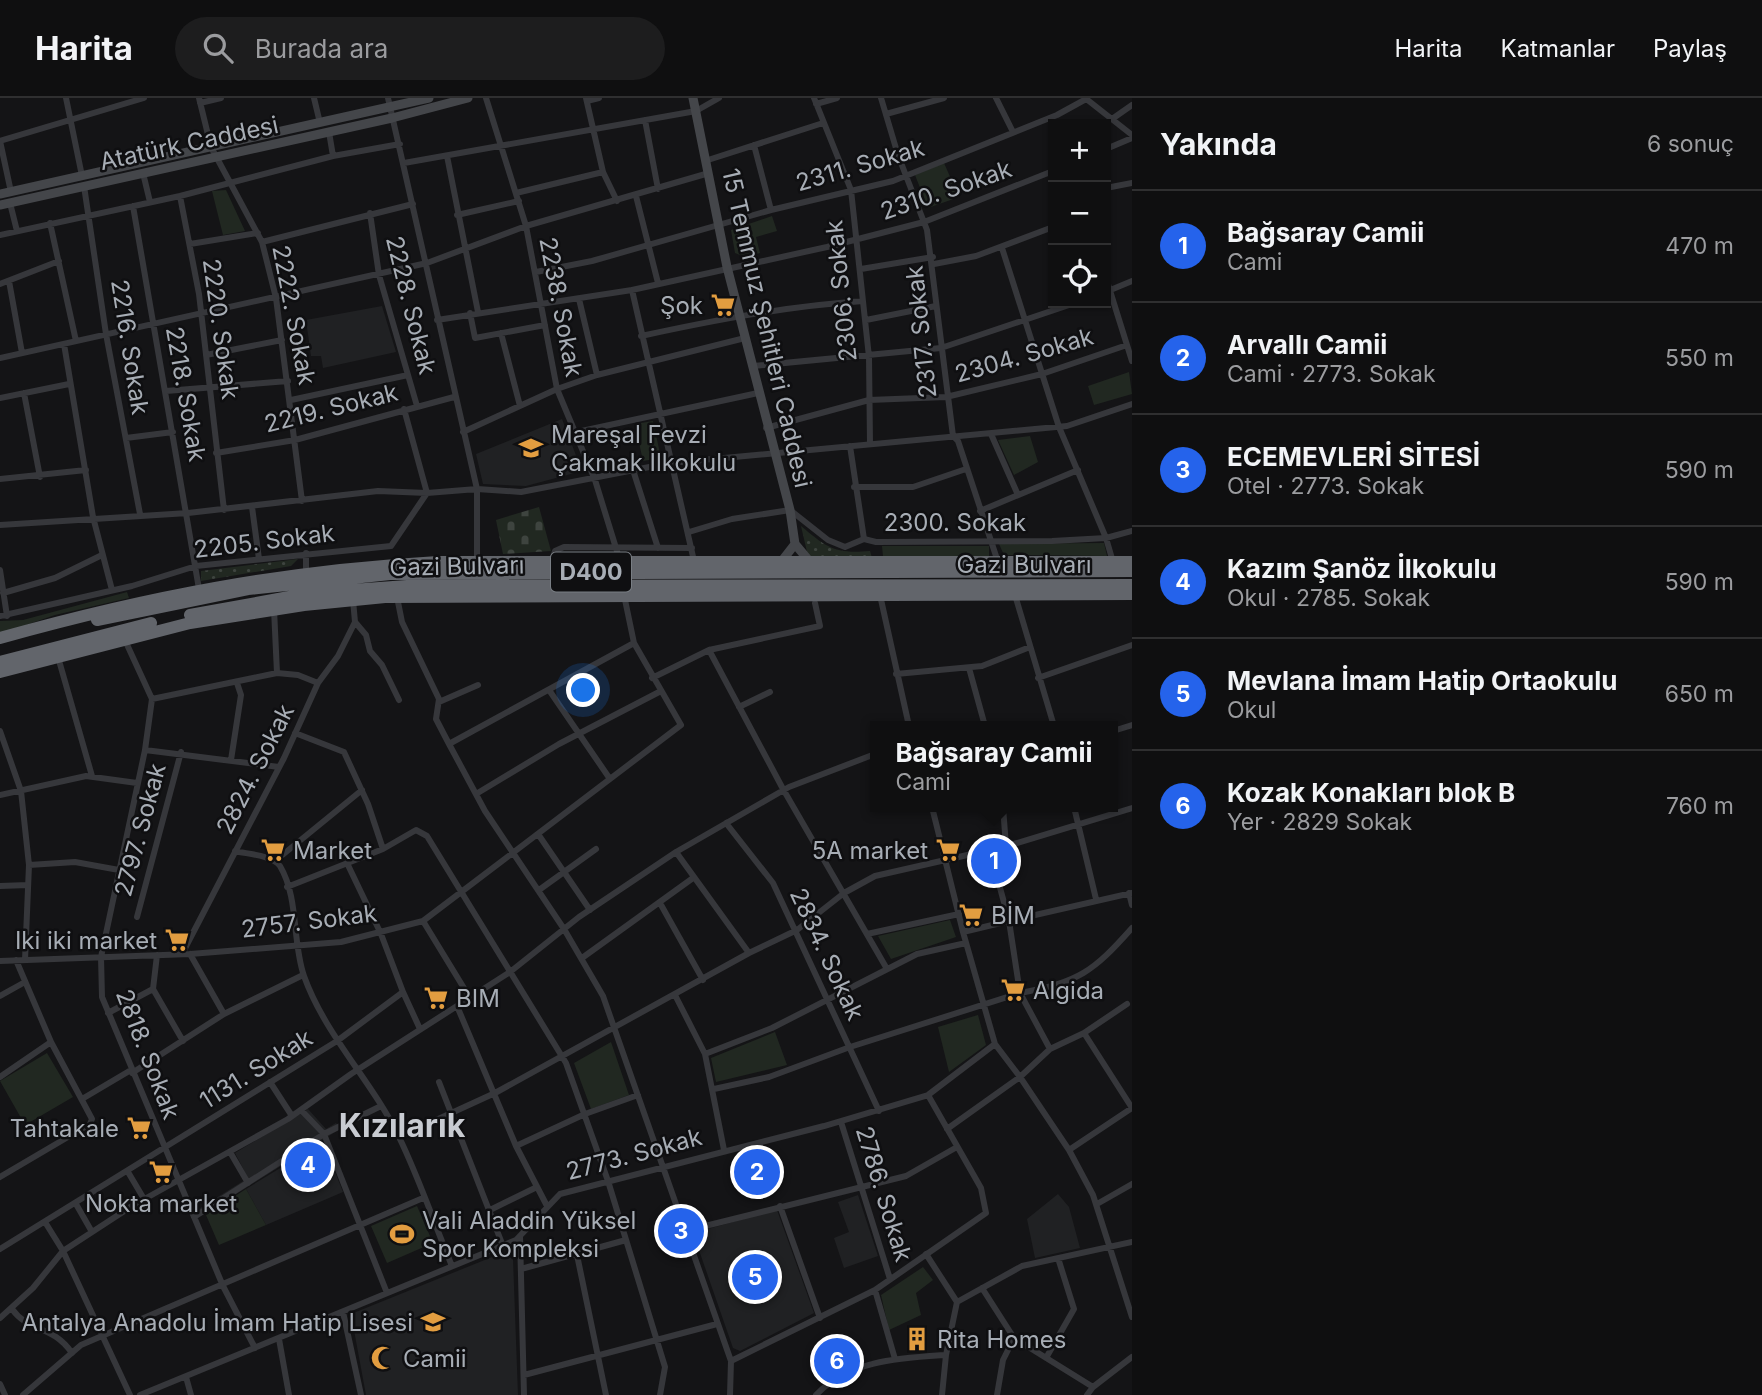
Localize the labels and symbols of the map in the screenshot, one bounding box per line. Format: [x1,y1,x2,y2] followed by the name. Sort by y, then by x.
[97,110,281,176] street label: Atatürk Caddesi
[792,133,928,197] street label: 2311. Sokak
[876,154,1016,226] street label: 2310. Sokak
[716,165,818,491] street label: 15 Temmuz Şehitleri Caddesi
[819,219,863,363] street label: 2306. Sokak
[380,233,442,377] street label: 2228. Sokak
[533,235,589,379] street label: 2238. Sokak
[266,243,322,387] street label: 2222. Sokak
[197,257,245,401] street label: 2220. Sokak
[900,264,942,400] street label: 2317. Sokak
[105,277,155,417] street label: 2216. Sokak
[660,291,703,320] place label: Şok
[709,291,737,319] supermarket icon: Şok
[951,321,1097,389] street label: 2304. Sokak
[160,324,212,464] street label: 2218. Sokak
[261,377,401,439] street label: 2219. Sokak
[551,420,736,477] place label: Mareşal Fevzi Çakmak İlkokulu
[517,434,545,462] school or university icon: Mareşal Fevzi Çakmak İlkokulu
[884,508,1026,537] street label: 2300. Sokak
[192,518,336,564] street label: 2205. Sokak
[389,550,525,582] street label: Gazi Bulvarı
[956,550,1092,579] street label: Gazi Bulvarı
[551,552,631,592] road number: D400
[566,673,600,707] your location
[210,699,300,839] street label: 2824. Sokak
[108,760,172,900] street label: 2797. Sokak
[971,835,1017,887] pin: 1
[259,836,287,864] supermarket icon: Market
[293,836,372,865] place label: Market
[812,836,928,865] place label: 5A market
[934,836,962,864] supermarket icon: 5A market
[784,883,870,1025] street label: 2834. Sokak
[240,898,378,944] street label: 2757. Sokak
[957,901,985,929] supermarket icon: BİM
[991,901,1035,930] place label: BİM
[15,926,157,955] place label: Iki iki market
[163,926,191,954] supermarket icon: Iki iki market
[999,976,1027,1004] supermarket icon: Algida
[1033,976,1104,1005] place label: Algida
[422,984,450,1012] supermarket icon: BIM
[456,984,500,1013] place label: BIM
[110,985,186,1123] street label: 2818. Sokak
[194,1023,318,1115] street label: 1131. Sokak
[339,1106,466,1145] district label: Kızılarık
[10,1114,119,1143] place label: Tahtakale
[125,1114,153,1142] supermarket icon: Tahtakale
[563,1122,705,1186] street label: 2773. Sokak
[850,1123,918,1265] street label: 2786. Sokak
[285,1139,331,1191] pin: 4
[734,1146,780,1198] pin: 2
[147,1158,175,1186] supermarket icon: Nokta market
[85,1189,237,1218] place label: Nokta market
[658,1205,704,1257] pin: 3
[422,1206,636,1263] place label: Vali Aladdin Yüksel Spor Kompleksi
[388,1220,416,1248] sports icon: Vali Aladdin Yüksel Spor Kompleksi
[732,1251,778,1303] pin: 5
[22,1308,413,1337] place label: Antalya Anadolu İmam Hatip Lisesi
[419,1308,447,1336] school or university icon: Antalya Anadolu İmam Hatip Lisesi
[903,1325,931,1353] building icon: Rita Homes
[937,1325,1066,1354] place label: Rita Homes
[814,1335,860,1387] pin: 6
[369,1344,397,1372] mosque icon: Camii
[403,1344,467,1373] place label: Camii

